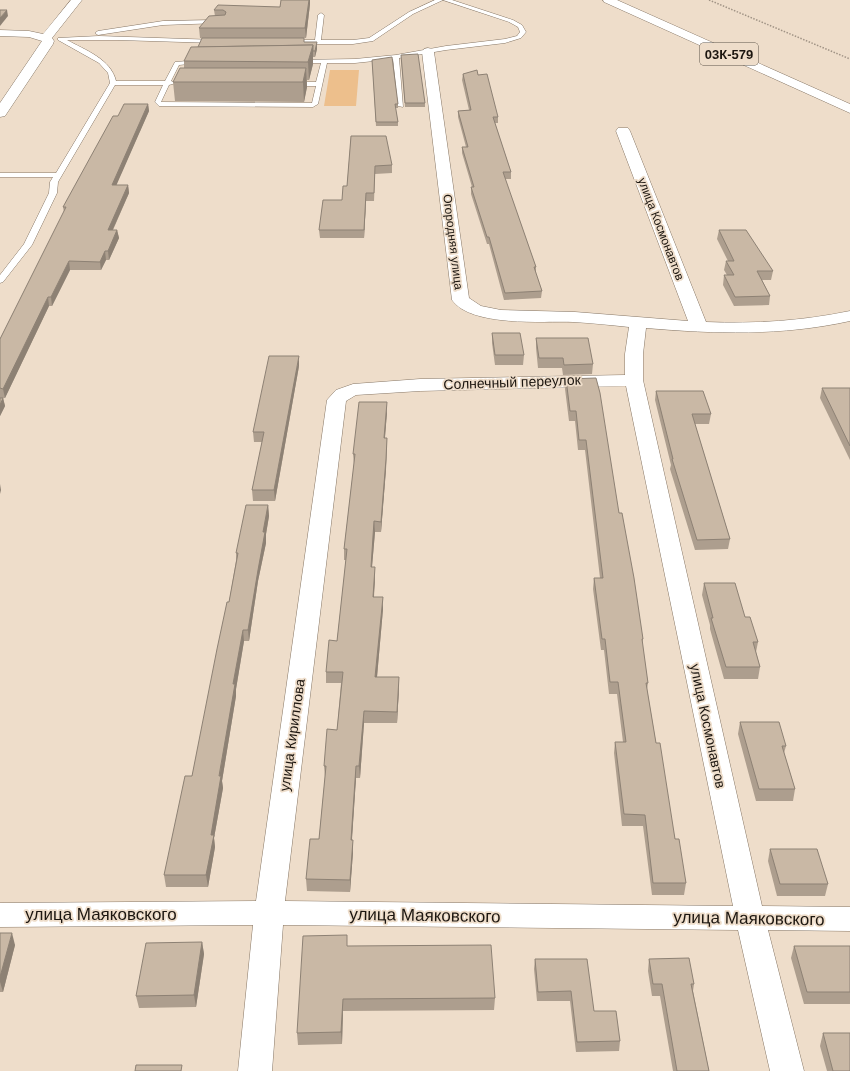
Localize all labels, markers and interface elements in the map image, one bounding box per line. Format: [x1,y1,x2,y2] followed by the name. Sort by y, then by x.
[700,43,758,65] road number: 03К-579
[635,176,687,282] street label: улица Космонавтов
[440,193,466,291] street label: Огородняя улица
[443,372,582,392] street label: Солнечный переулок
[687,662,729,790] street label: улица Космонавтов
[276,678,308,792] street label: улица Кириллова
[25,905,177,924] street label: улица Маяковского
[349,905,501,926] street label: улица Маяковского
[673,908,825,929] street label: улица Маяковского

